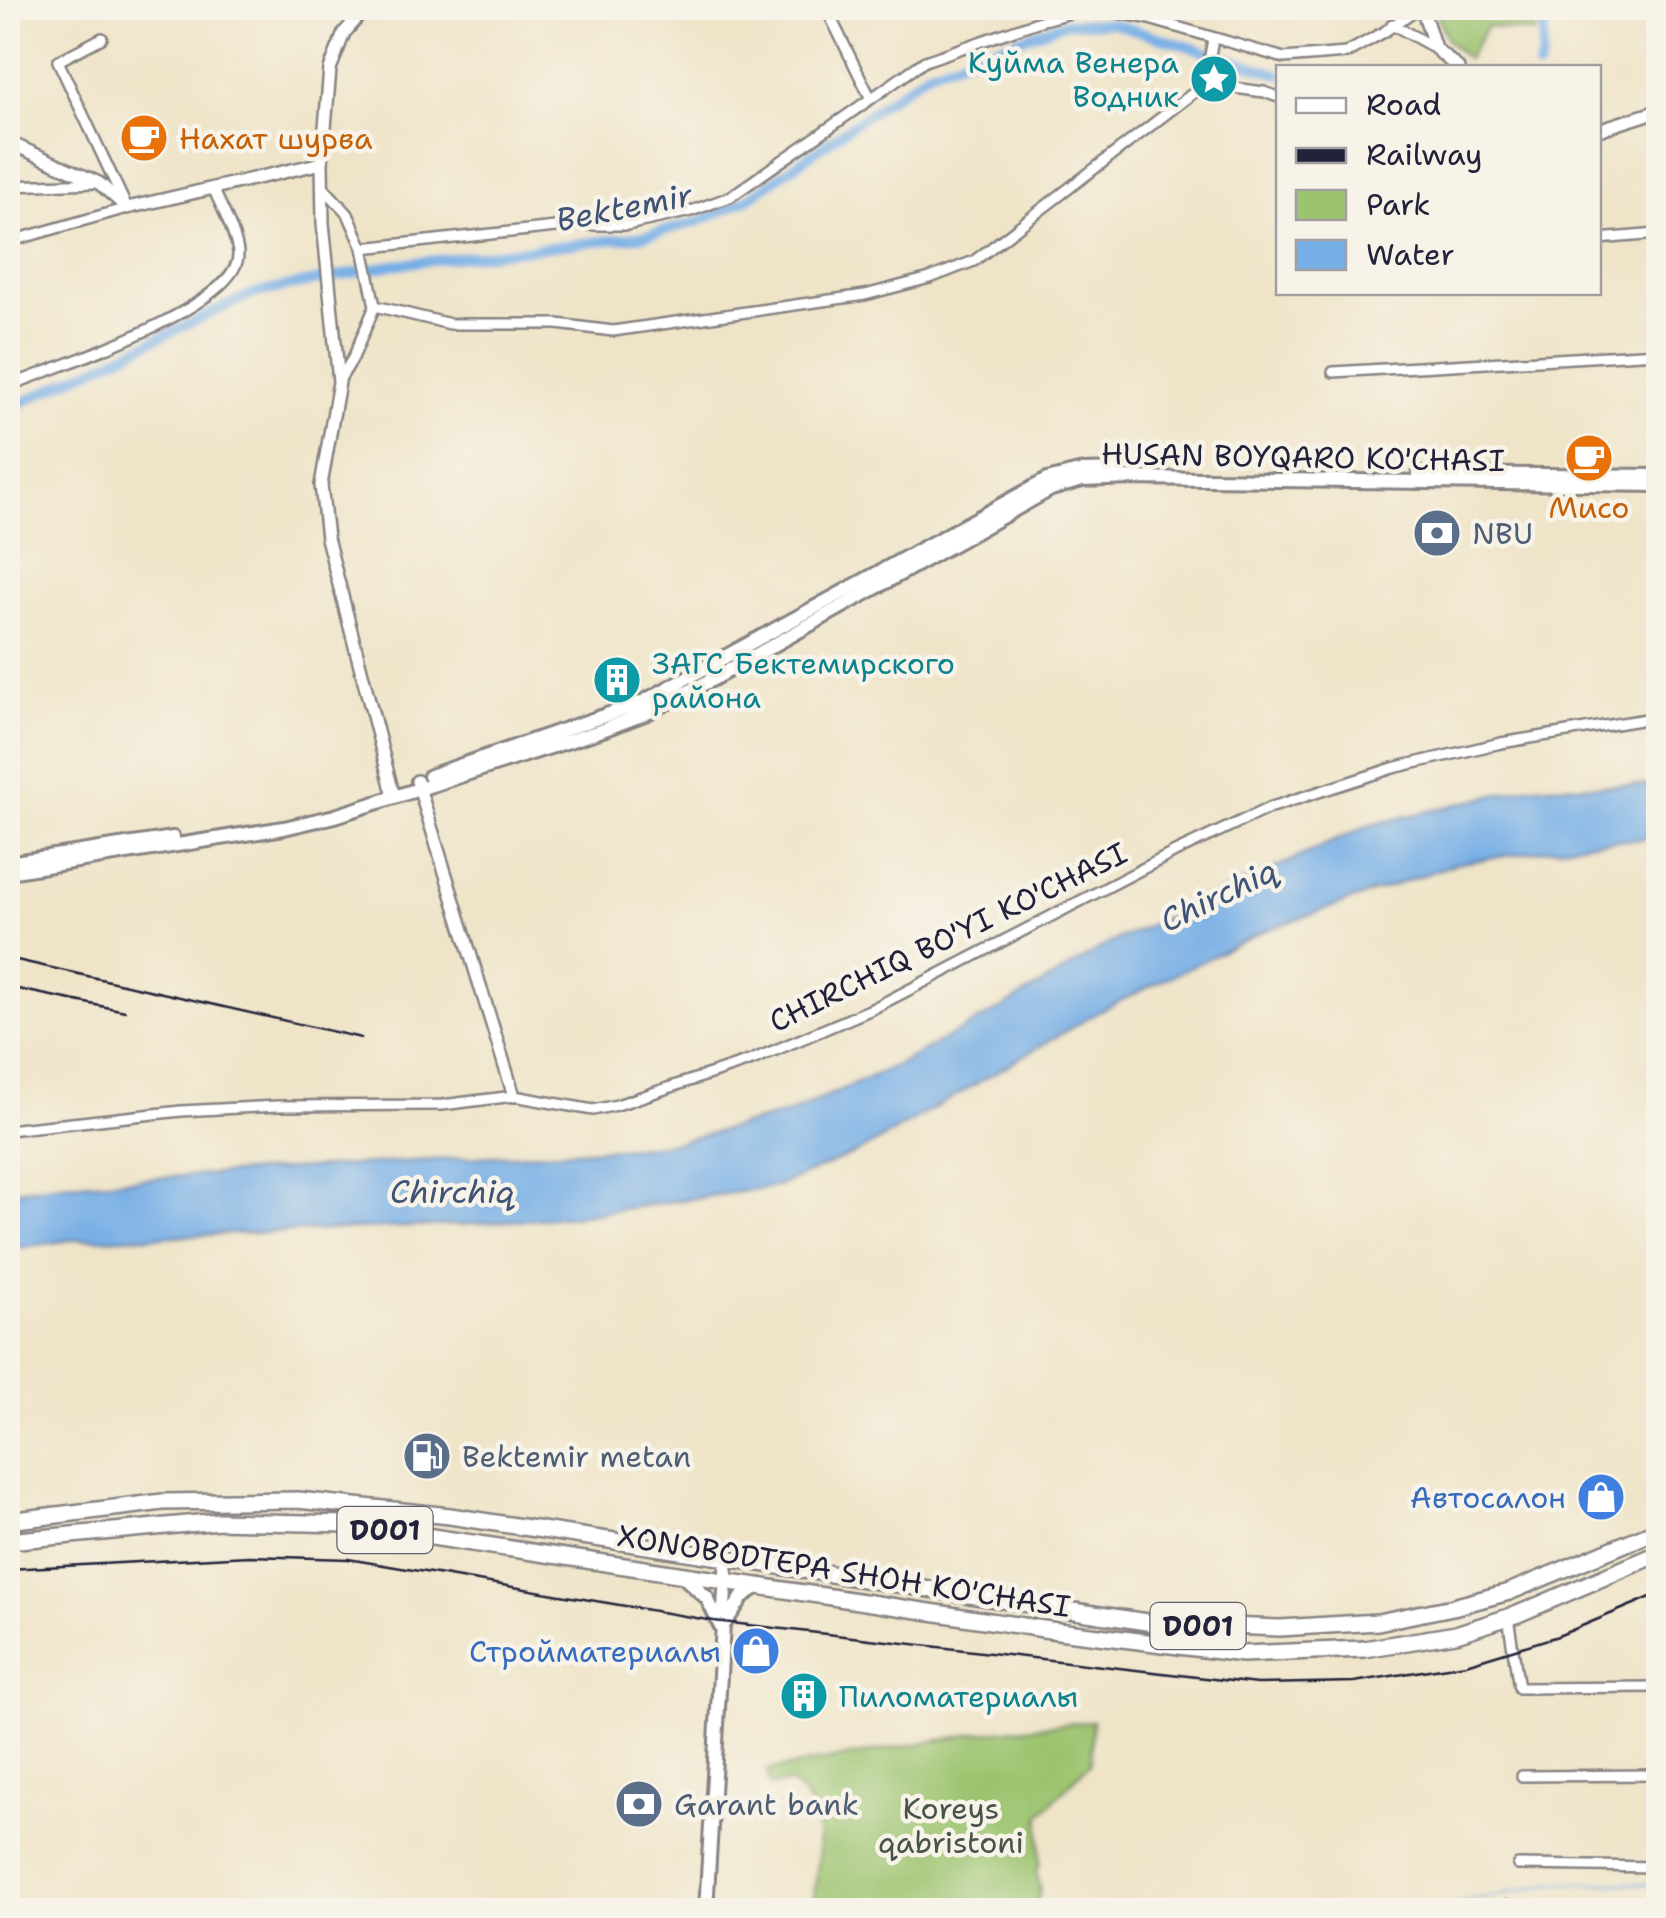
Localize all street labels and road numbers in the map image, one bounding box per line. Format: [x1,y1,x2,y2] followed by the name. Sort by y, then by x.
[1101,433,1505,481] street label: HUSAN BOYQARO KO'CHASI
[762,832,1134,1042] street label: CHIRCHIQ BO'YI KO'CHASI
[338,1507,432,1553] road number: D001
[615,1515,1073,1627] street label: XONOBODTEPA SHOH KO'CHASI
[1150,1603,1246,1649] road number: D001

